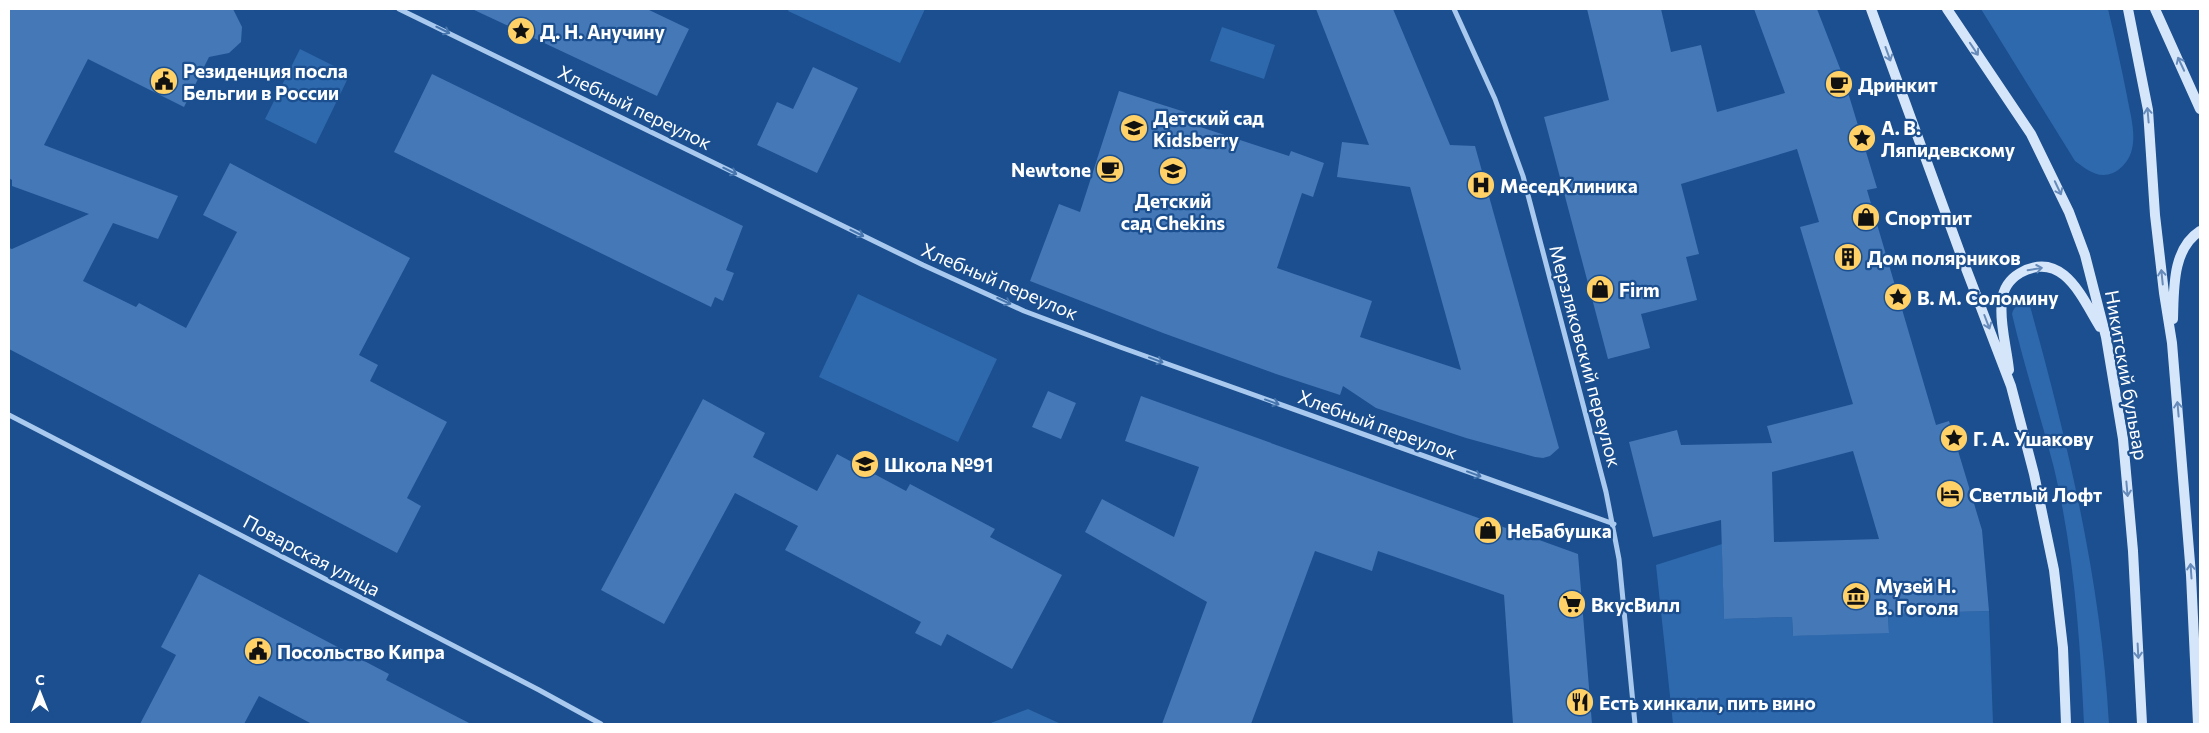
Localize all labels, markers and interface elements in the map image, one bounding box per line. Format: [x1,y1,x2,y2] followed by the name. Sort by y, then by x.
[506,16,536,46] place icon: Д. Н. Анучину
[540,20,666,43] place label: Д. Н. Анучину
[435,26,450,35] one-way arrow
[1969,42,1979,56] one-way arrow
[1884,46,1893,62] one-way arrow
[2176,57,2186,72] one-way arrow
[183,59,348,104] place label: Резиденция посла Бельгии в России
[554,60,716,154] street label: Хлебный переулок
[149,66,179,96] public building icon: Резиденция посла Бельгии в России
[1824,69,1854,99] cafe icon: Дринкит
[1858,73,1938,96] place label: Дринкит
[1153,106,1264,151] place label: Детский сад Kidsberry
[2143,108,2153,124] one-way arrow
[1119,113,1149,143] school or university icon: Детский сад Kidsberry
[1881,116,2016,161] place label: А. В. Ляпидевскому
[1847,123,1877,153] place icon: А. В. Ляпидевскому
[1095,154,1125,184] cafe icon: Newtone
[1158,156,1188,186] school or university icon: Детский сад Chekins
[1011,158,1091,181] place label: Newtone
[723,166,738,176] one-way arrow
[1466,170,1496,200] hospital icon: МеседКлиника
[1500,174,1638,197] place label: МеседКлиника
[2054,180,2063,195] one-way arrow
[1121,189,1225,234] place label: Детский сад Chekins
[1851,202,1881,232] shop icon: Спортпит
[1885,206,1972,229] place label: Спортпит
[849,228,864,238] one-way arrow
[918,238,1082,324] street label: Хлебный переулок
[1545,242,1627,470] street label: Мерзляковский переулок
[1833,242,1863,272] building icon: Дом полярников
[1867,246,2021,269] place label: Дом полярников
[2027,263,2043,273] one-way arrow
[2157,270,2167,286] one-way arrow
[1585,274,1615,304] shop icon: Firm
[1619,278,1660,301] place label: Firm
[1883,282,1913,312] place icon: В. М. Соломину
[1917,286,2059,309] place label: В. М. Соломину
[2101,288,2153,462] street label: Никитский бульвар
[996,297,1011,307] one-way arrow
[1982,314,1992,329] one-way arrow
[1147,356,1163,365] one-way arrow
[1295,384,1461,464] street label: Хлебный переулок
[1264,398,1279,407] one-way arrow
[2173,401,2182,417] one-way arrow
[1939,423,1969,453] place icon: Г. А. Ушакову
[1973,427,2094,450] place label: Г. А. Ушакову
[850,449,880,479] school or university icon: Школа №91
[884,453,993,476] place label: Школа №91
[1466,470,1482,479] one-way arrow
[1935,479,1965,509] hotel icon: Светлый Лофт
[2123,481,2132,497] one-way arrow
[1969,483,2102,506] place label: Светлый Лофт
[240,509,384,601] street label: Поварская улица
[1473,515,1503,545] shop icon: НеБабушка
[1507,519,1612,542] place label: НеБабушка
[2186,563,2195,579] one-way arrow
[1875,574,1959,619] place label: Музей Н. В. Гоголя
[1841,581,1871,611] museum icon: Музей Н. В. Гоголя
[1557,589,1587,619] supermarket icon: ВкусВилл
[1591,593,1680,616] place label: ВкусВилл
[243,636,273,666] public building icon: Посольство Кипра
[277,640,445,663] place label: Посольство Кипра
[2134,643,2143,659] one-way arrow
[15,668,65,718] north arrow
[35,671,45,688] text: С
[1565,687,1595,717] restaurant icon: Есть хинкали, пить вино
[1599,691,1816,714] place label: Есть хинкали, пить вино

